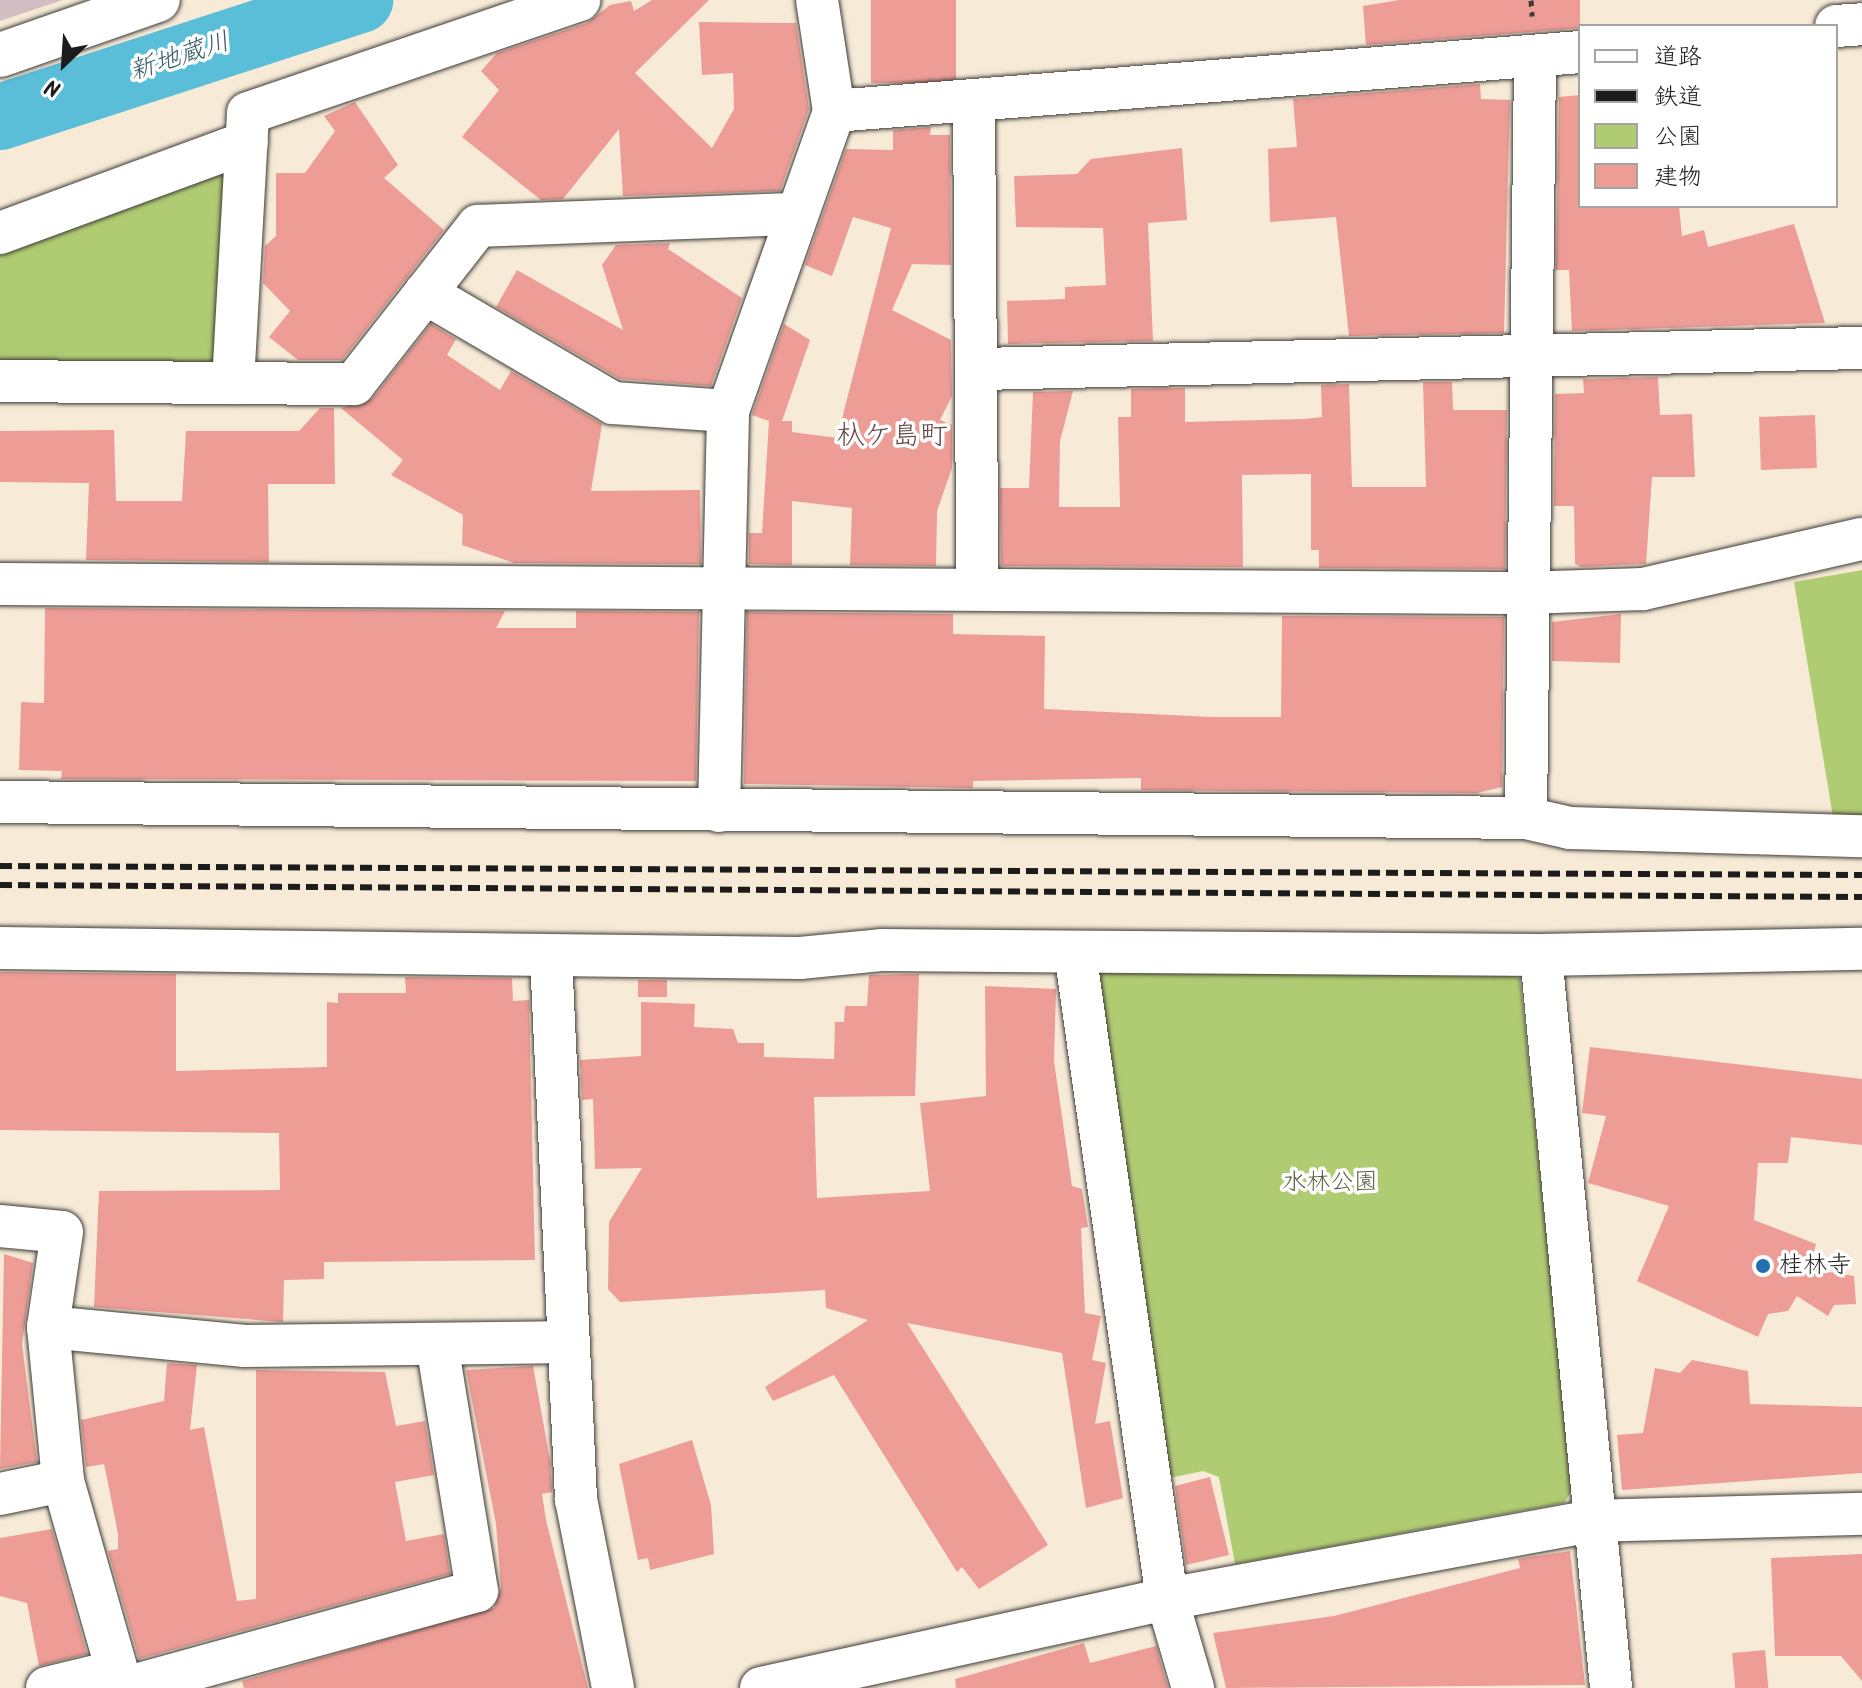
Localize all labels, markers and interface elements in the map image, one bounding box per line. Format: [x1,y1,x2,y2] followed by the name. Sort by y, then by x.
[24,24,104,104] north arrow
[1578,24,1838,208] legend
[126,27,234,89] water label: 新地蔵川
[1654,38,1702,77] text: 道路
[40,67,67,105] text: N
[1654,78,1702,117] text: 鉄道
[1654,118,1702,157] text: 公園
[1654,158,1702,197] text: 建物
[836,420,948,454] district label: 杁ケ島町
[1282,1169,1378,1197] park label: 水林公園
[1779,1252,1851,1280] place label: 桂林寺
[1754,1257,1772,1275] marker: 桂林寺

